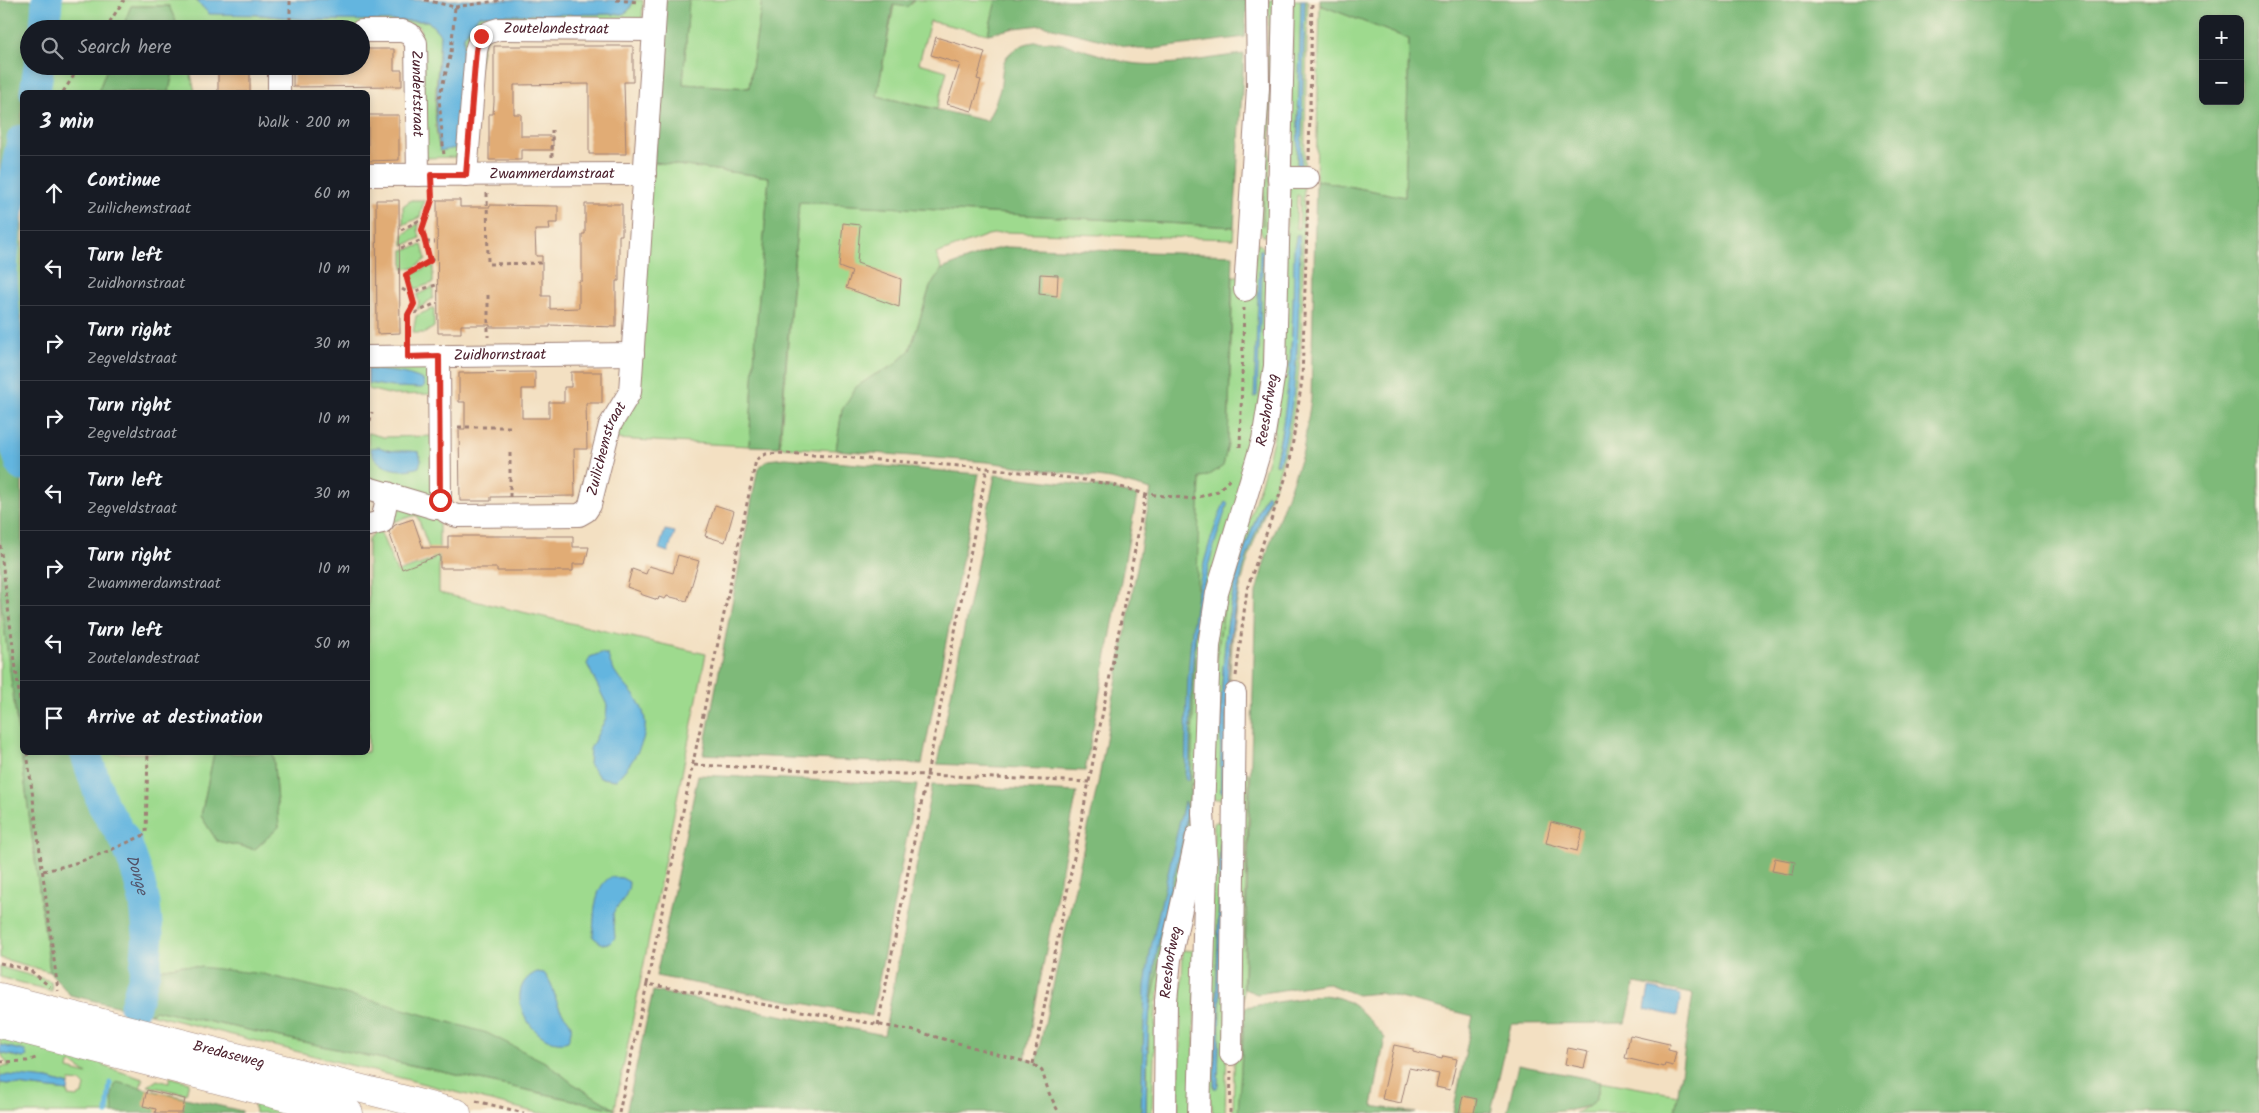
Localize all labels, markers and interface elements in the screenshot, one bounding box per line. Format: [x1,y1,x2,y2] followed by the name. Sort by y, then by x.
[2199,15,2244,105] map controls
[2199,15,2244,60] button: +
[503,17,609,42] street label: Zoutelandestraat
[20,20,370,75] search box
[470,25,493,48] route end
[78,33,172,63] text: Search here
[38,34,66,62] icon: search
[404,50,429,137] street label: Zundertstraat
[2199,60,2244,105] button: −
[40,106,94,139] text: 3 min
[257,110,350,135] text: Walk · 200 m
[489,162,615,187] street label: Zwammerdamstraat
[87,166,160,196] text: Continue
[40,179,68,207] icon: ahead
[314,181,350,206] text: 60 m
[87,196,191,221] text: Zuilichemstraat
[87,241,162,271] text: Turn left
[40,254,68,282] icon: left
[318,256,350,281] text: 10 m
[87,271,186,296] text: Zuidhornstraat
[87,316,172,346] text: Turn right
[40,329,68,357] icon: right
[314,331,350,356] text: 30 m
[454,343,547,368] street label: Zuidhornstraat
[87,346,177,371] text: Zegveldstraat
[1250,372,1286,449] street label: Reeshofweg
[87,391,172,421] text: Turn right
[581,397,633,498] street label: Zuilichemstraat
[40,404,68,432] icon: right
[318,406,350,431] text: 10 m
[87,421,177,446] text: Zegveldstraat
[87,466,162,496] text: Turn left
[40,479,68,507] icon: left
[314,481,350,506] text: 30 m
[429,489,452,512] route start
[87,496,177,521] text: Zegveldstraat
[87,541,172,571] text: Turn right
[40,554,68,582] icon: right
[318,556,350,581] text: 10 m
[87,571,221,596] text: Zwammerdamstraat
[87,616,162,646] text: Turn left
[40,629,68,657] icon: left
[314,631,350,656] text: 50 m
[87,646,200,671] text: Zoutelandestraat
[87,703,263,733] text: Arrive at destination
[40,704,68,732] icon: arrive
[119,851,155,899] water label: Donge
[1154,924,1189,1000] street label: Reeshofweg
[190,1034,267,1076] street label: Bredaseweg

